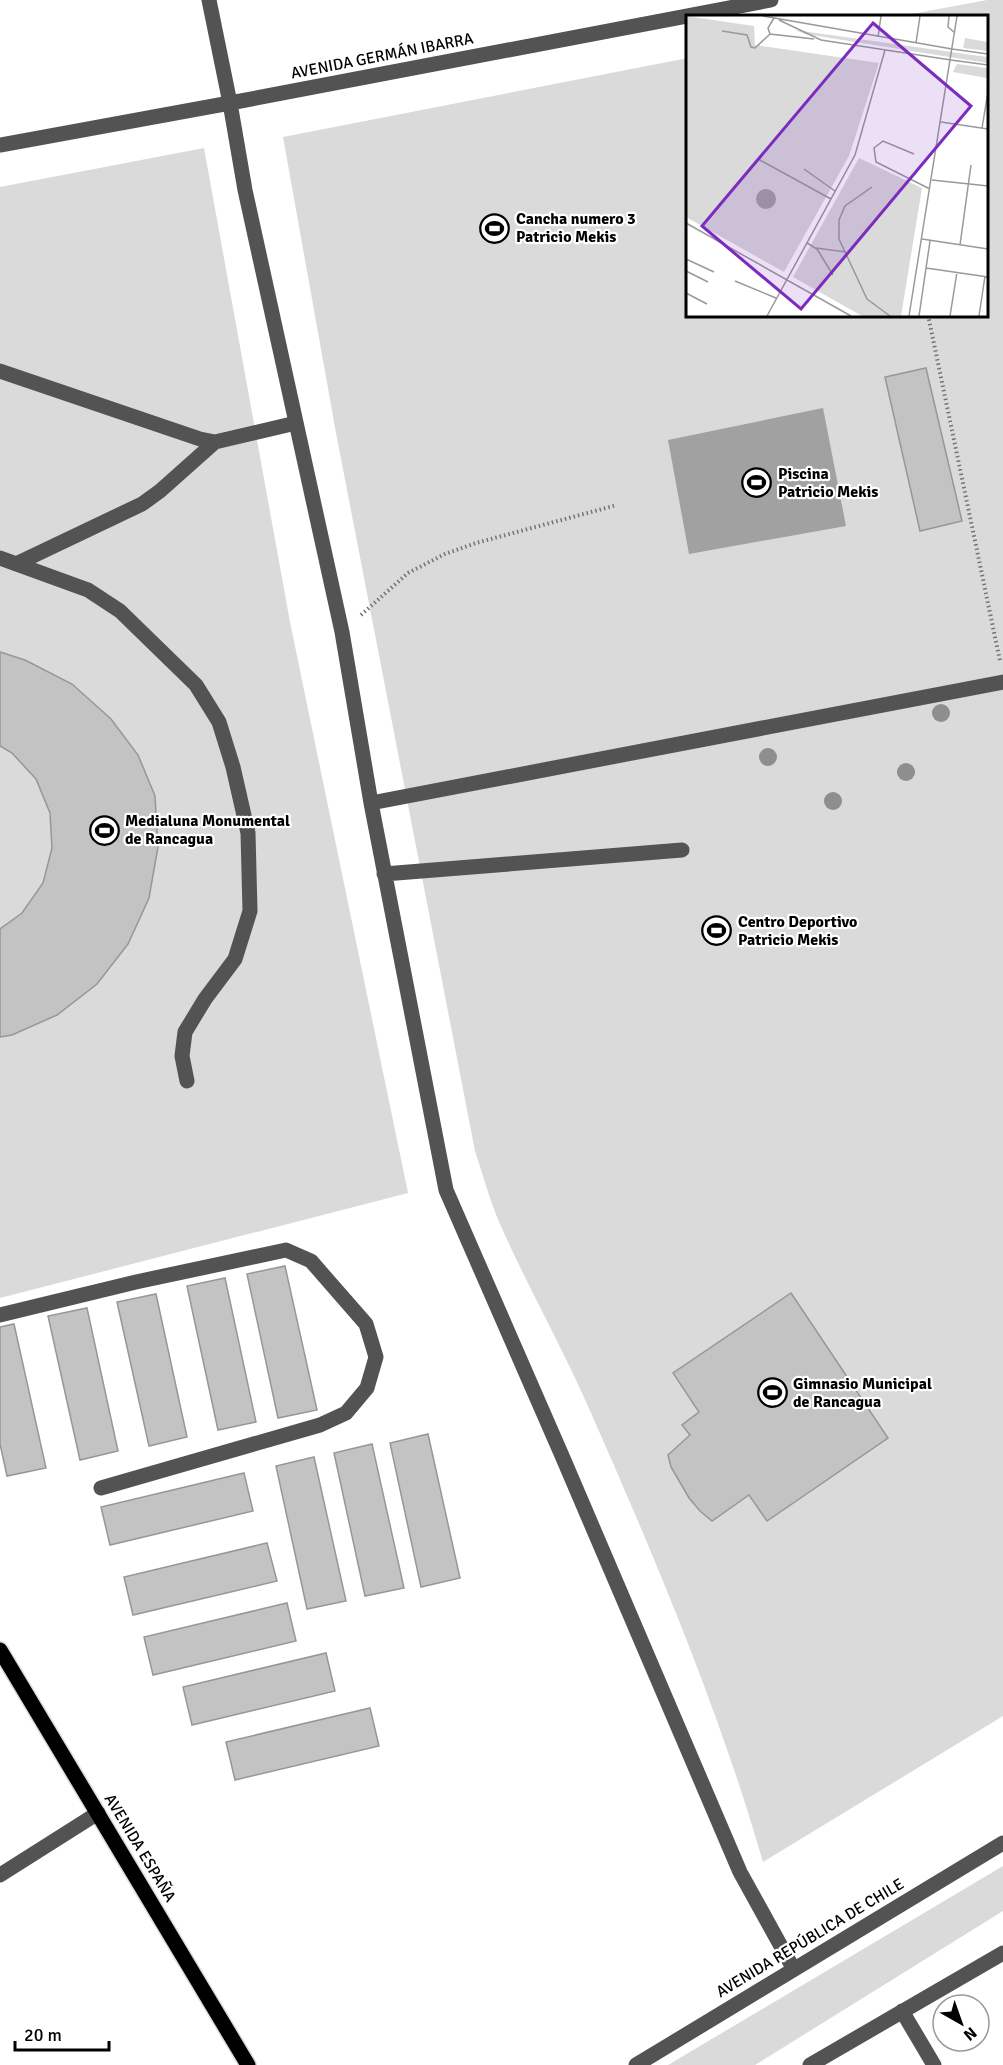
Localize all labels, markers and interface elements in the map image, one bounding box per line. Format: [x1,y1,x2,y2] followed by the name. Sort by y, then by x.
[686,15,988,316] inset map
[289,28,475,84] street label: AVENIDA GERMÁN IBARRA
[516,209,636,247] place label: Cancha numero 3 Patricio Mekis
[479,212,511,244] sports icon: Cancha numero 3 Patricio Mekis
[778,464,878,502] place label: Piscina Patricio Mekis
[741,467,773,499] sports icon: Piscina Patricio Mekis
[125,811,290,849] place label: Medialuna Monumental de Rancagua
[88,814,120,846] sports icon: Medialuna Monumental de Rancagua
[738,912,857,950] place label: Centro Deportivo Patricio Mekis
[701,915,733,947] sports icon: Centro Deportivo Patricio Mekis
[793,1374,932,1412] place label: Gimnasio Municipal de Rancagua
[756,1377,788,1409] sports icon: Gimnasio Municipal de Rancagua
[100,1790,180,1906] street label: AVENIDA ESPAÑA
[712,1874,908,2002] street label: AVENIDA REPÚBLICA DE CHILE
[931,1993,991,2053] north arrow
[15,2014,110,2052] scale bar
[959,2022,981,2045] text: N
[24,2024,62,2046] text: 20 m

